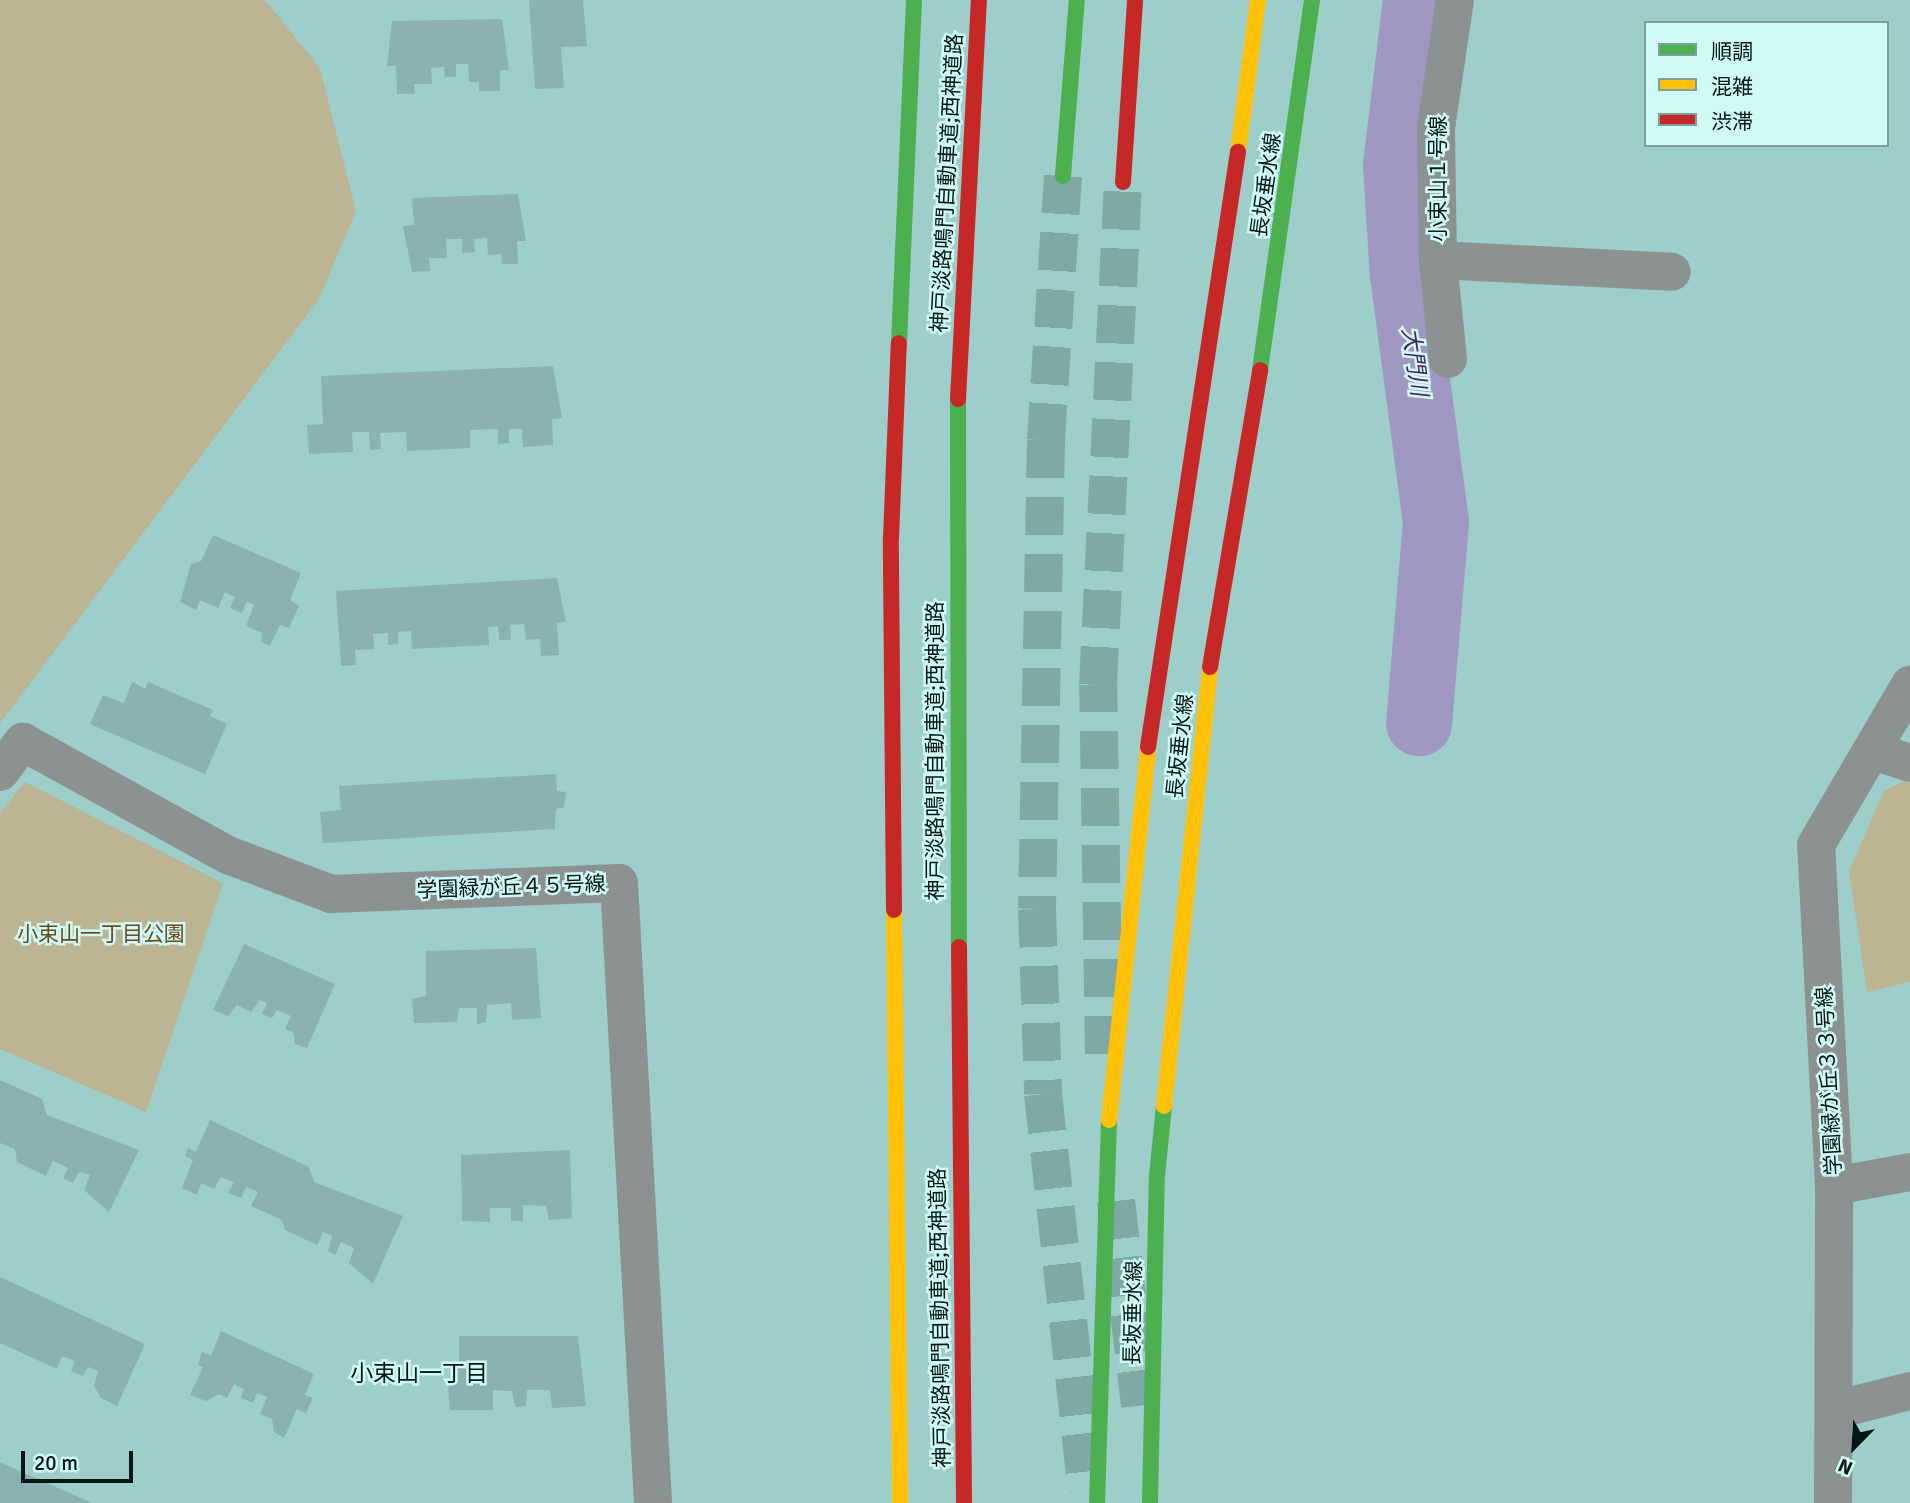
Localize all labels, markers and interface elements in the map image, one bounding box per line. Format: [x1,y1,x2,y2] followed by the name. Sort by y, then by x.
[1644,21,1889,147] legend
[927,33,967,333] street label: 神戸淡路鳴門自動車道;西神道路
[1711,39,1753,65] text: 順調
[1711,74,1753,100] text: 混雑
[1711,109,1753,135] text: 渋滞
[1425,116,1451,242] street label: 小束山１号線
[1246,131,1286,239] street label: 長坂垂水線
[1396,326,1432,398] water label: 大門川
[922,601,948,901] street label: 神戸淡路鳴門自動車道;西神道路
[1162,692,1198,800] street label: 長坂垂水線
[416,871,606,903] street label: 学園緑が丘４５号線
[17,921,185,947] park label: 小束山一丁目公園
[1811,986,1847,1176] street label: 学園緑が丘３３号線
[925,1168,955,1468] street label: 神戸淡路鳴門自動車道;西神道路
[1119,1260,1147,1366] street label: 長坂垂水線
[350,1360,488,1388] district label: 小束山一丁目
[1819,1412,1889,1482] north arrow
[24,1436,136,1480] scale bar
[34,1450,78,1476] text: 20 m
[1835,1453,1856,1480] text: N

